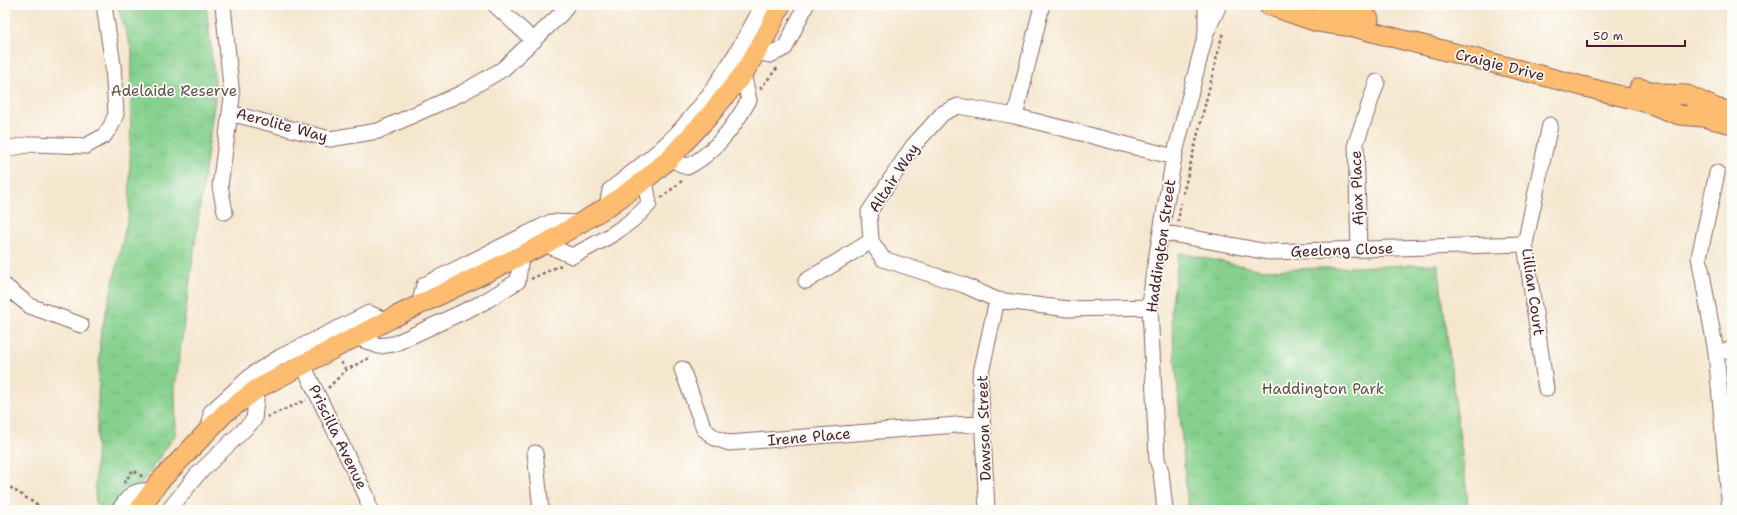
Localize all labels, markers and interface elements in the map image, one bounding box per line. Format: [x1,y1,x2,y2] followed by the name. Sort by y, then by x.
[1587,22,1685,48] scale bar
[1593,28,1623,44] text: 50 m
[1453,44,1547,86] street label: Craigie Drive
[111,81,237,101] park label: Adelaide Reserve
[234,103,330,147] street label: Aerolite Way
[864,140,924,216] street label: Altair Way
[1346,150,1368,226] street label: Ajax Place
[1142,178,1180,314] street label: Haddington Street
[1290,238,1394,262] street label: Geelong Close
[1517,247,1549,337] street label: Lillian Court
[972,375,996,481] street label: Dawson Street
[1262,379,1384,399] park label: Haddington Park
[304,382,372,492] street label: Priscilla Avenue
[767,423,851,451] street label: Irene Place

